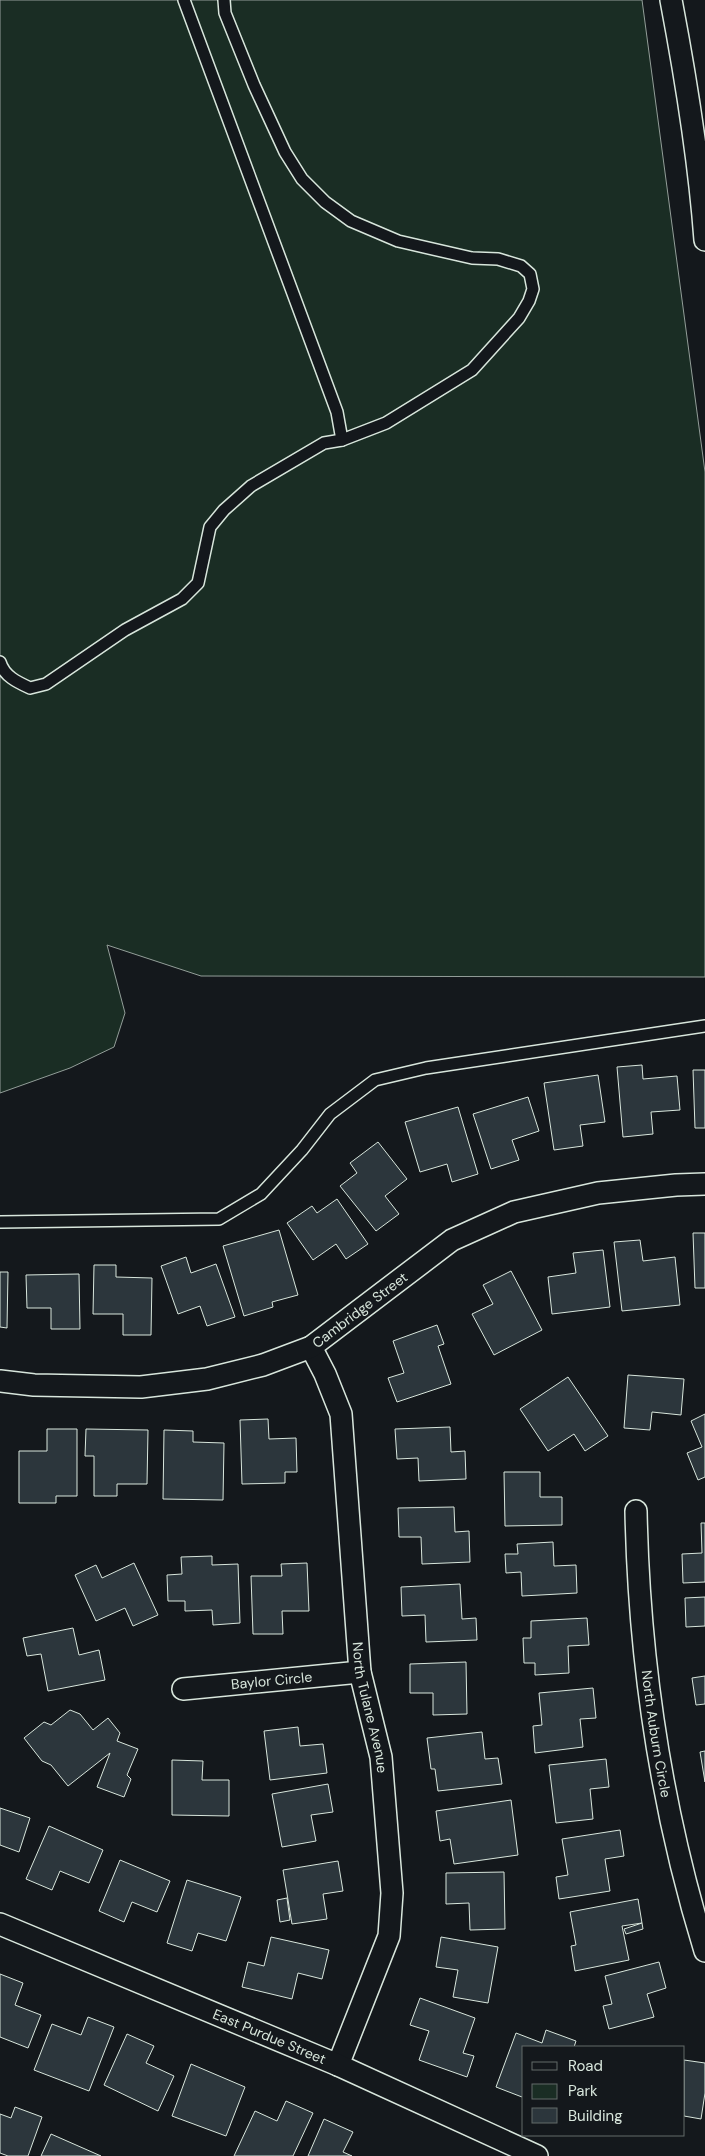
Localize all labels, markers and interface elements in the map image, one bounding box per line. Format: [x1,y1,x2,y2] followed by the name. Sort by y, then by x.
[308,1268,411,1352] street label: Cambridge Street
[349,1641,391,1774] street label: North Tulane Avenue
[230,1668,313,1693] street label: Baylor Circle
[638,1669,675,1799] street label: North Auburn Circle
[210,2005,329,2068] street label: East Purdue Street
[522,2046,685,2136] legend
[568,2056,603,2076] text: Road
[568,2081,598,2101] text: Park
[568,2106,623,2126] text: Building

